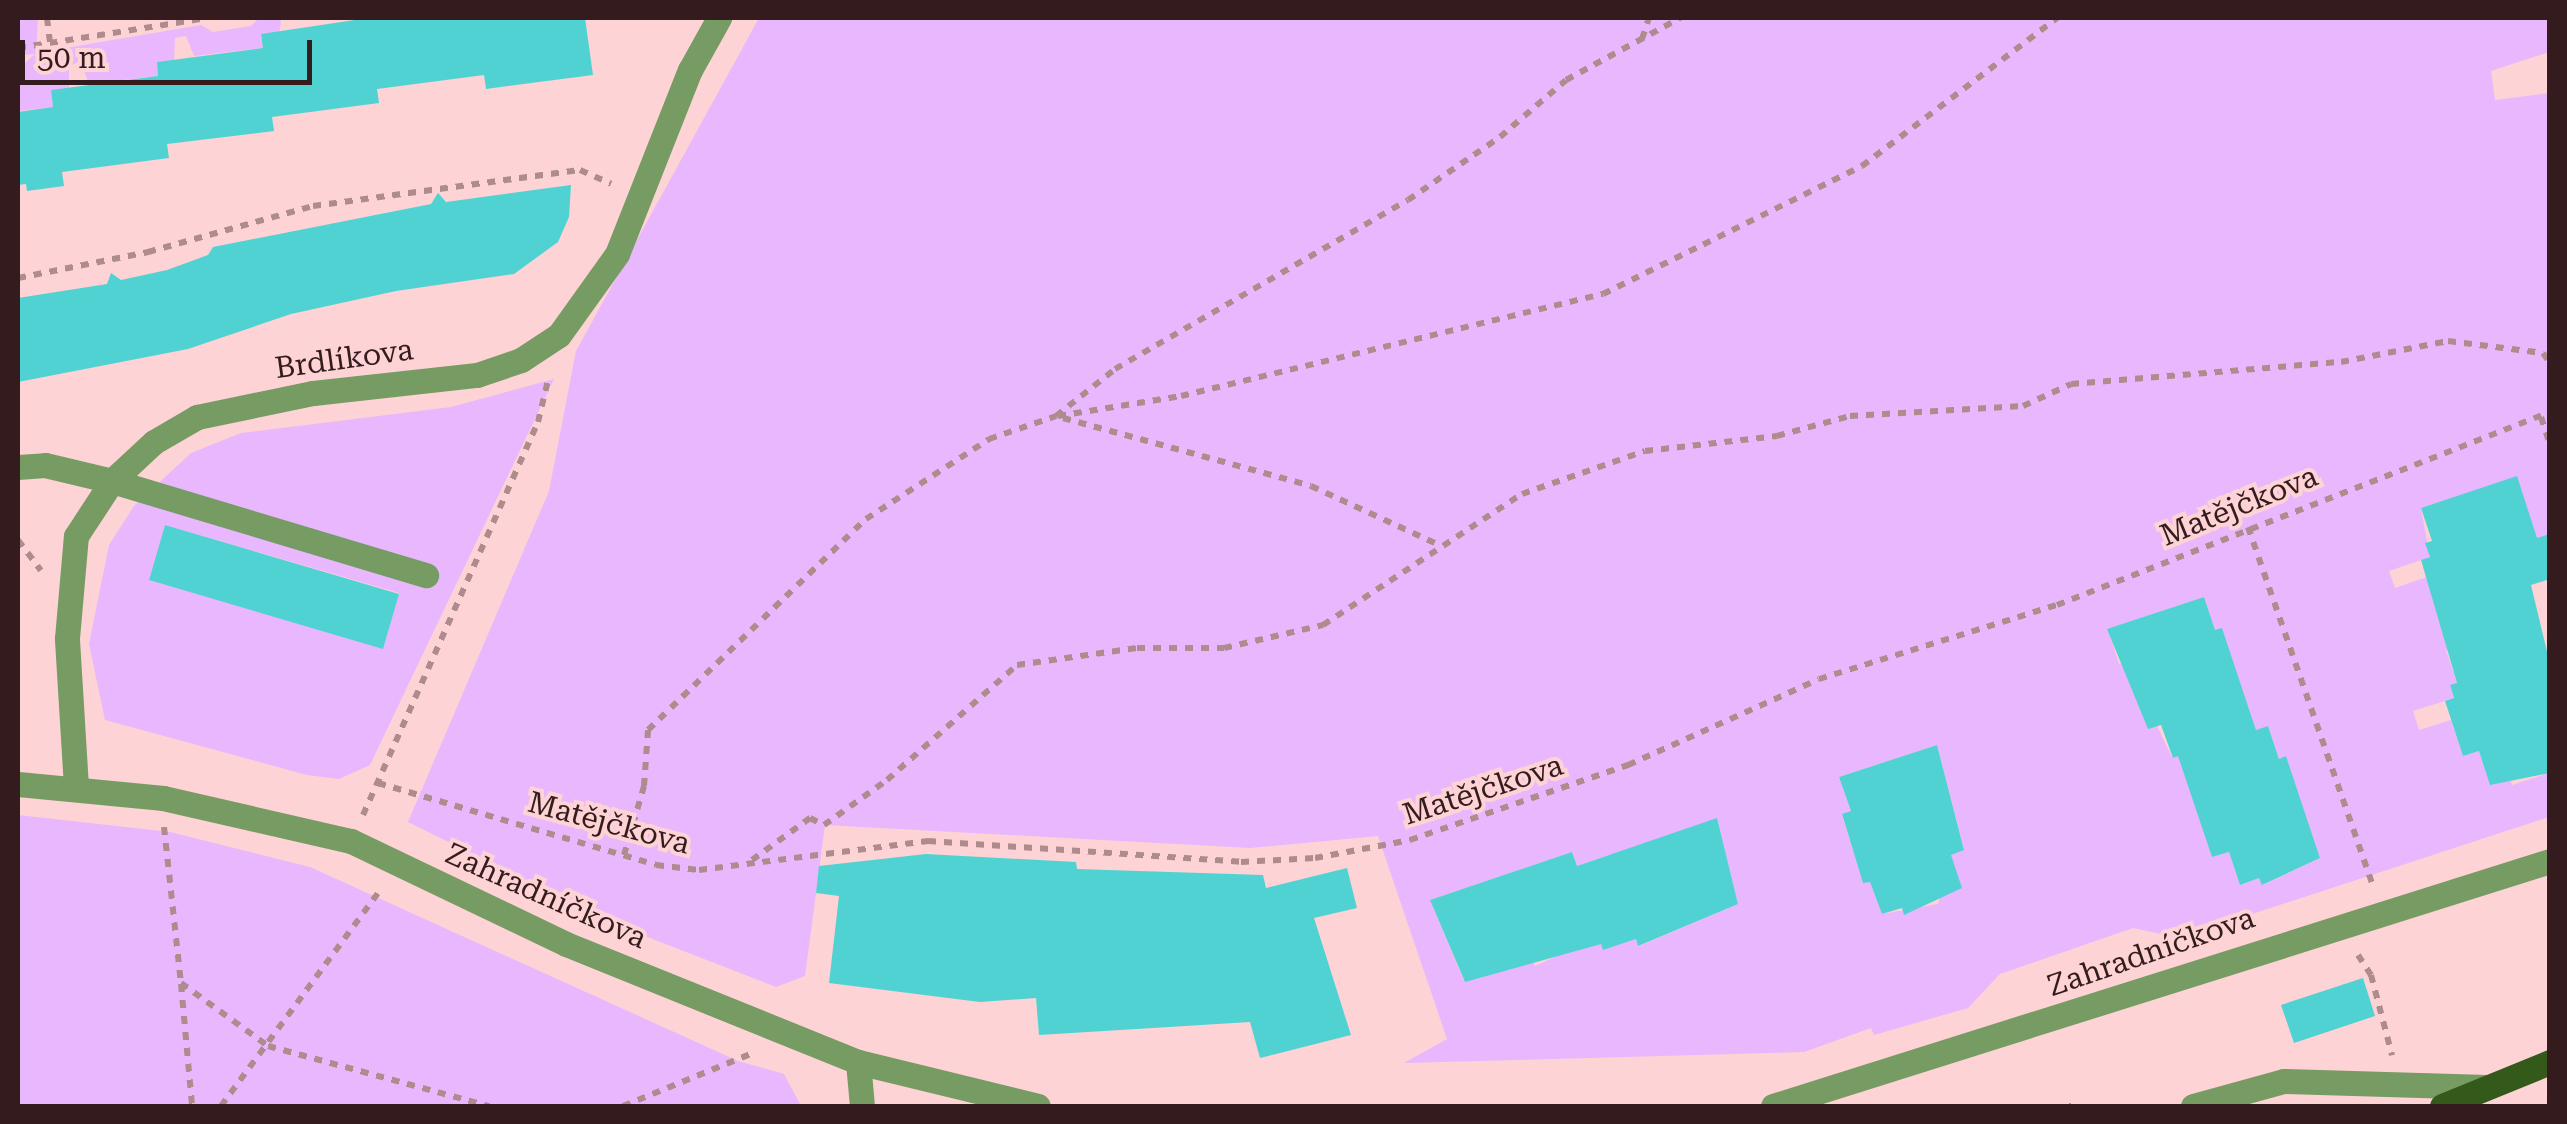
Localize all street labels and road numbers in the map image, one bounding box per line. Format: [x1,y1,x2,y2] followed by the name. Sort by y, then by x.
[273,331,415,387] street label: Brdlíkova
[2155,458,2323,554] street label: Matějčkova
[1398,747,1568,833] street label: Matějčkova
[524,784,694,862] street label: Matějčkova
[440,836,652,956] street label: Zahradníčkova
[2043,900,2259,1004] street label: Zahradníčkova

